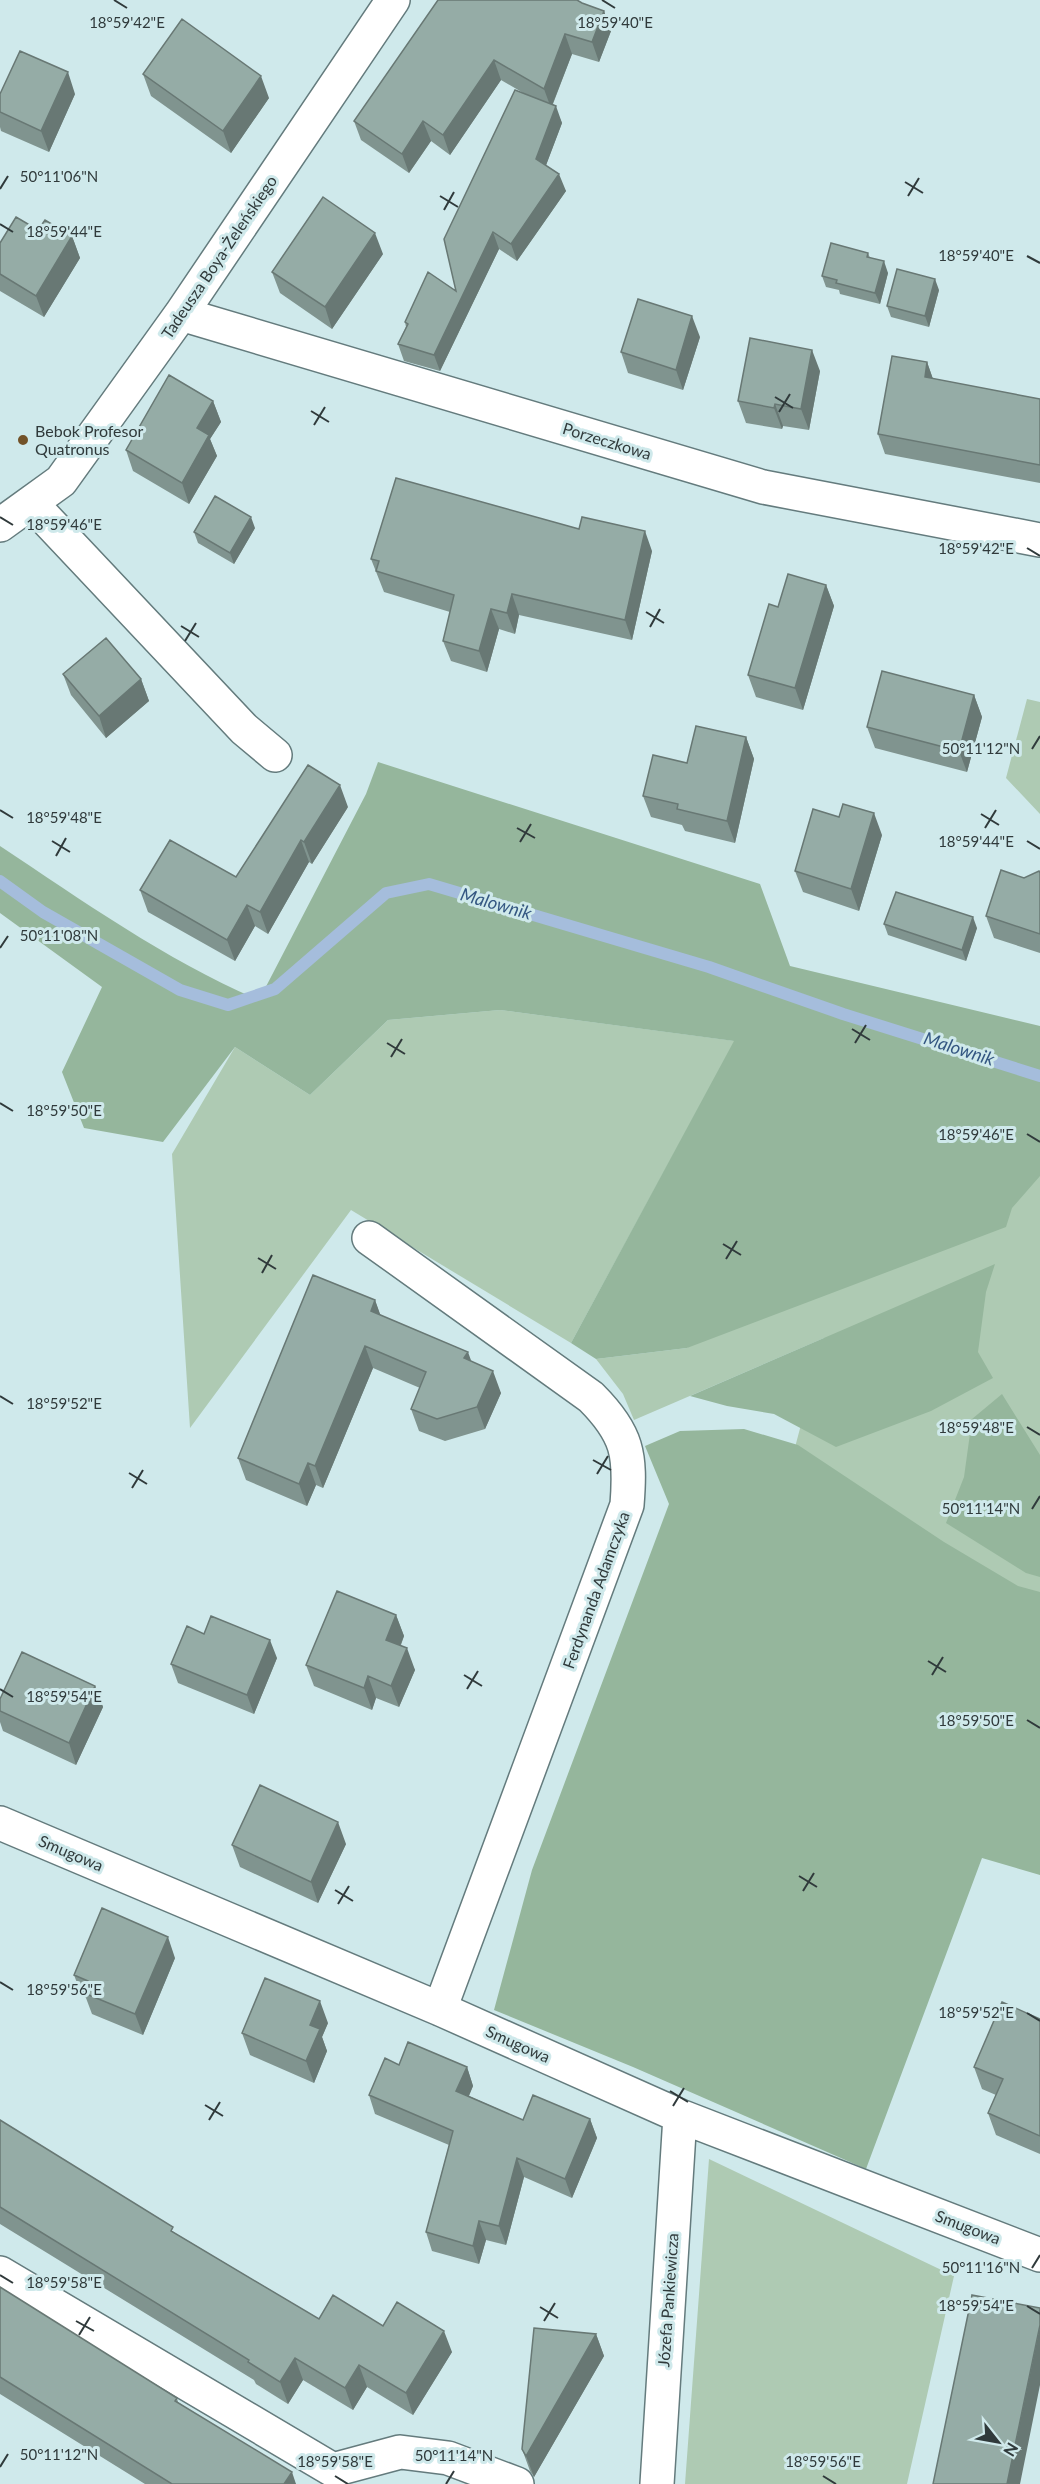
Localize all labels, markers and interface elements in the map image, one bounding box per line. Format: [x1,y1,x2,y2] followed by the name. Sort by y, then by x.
[89,13,165,31] text: 18°59'42"E
[577,13,653,31] text: 18°59'40"E
[20,167,98,185] text: 50°11'06"N
[157,172,280,342] street label: Tadeusza Boya-Żeleńskiego
[26,222,102,240] text: 18°59'44"E
[938,246,1014,264] text: 18°59'40"E
[561,418,654,463] street label: Porzeczkowa
[35,421,144,458] place label: Bebok Profesor Quatronus
[16,433,30,447] marker: Bebok Profesor Quatronus
[26,515,102,533] text: 18°59'46"E
[938,539,1014,557] text: 18°59'42"E
[942,739,1020,757] text: 50°11'12"N
[26,808,102,826] text: 18°59'48"E
[938,832,1014,850] text: 18°59'44"E
[458,882,535,924] water label: Malownik
[20,926,98,944] text: 50°11'08"N
[921,1026,998,1070] water label: Malownik
[26,1101,102,1119] text: 18°59'50"E
[938,1125,1014,1143] text: 18°59'46"E
[26,1394,102,1412] text: 18°59'52"E
[938,1418,1014,1436] text: 18°59'48"E
[942,1499,1020,1517] text: 50°11'14"N
[558,1509,633,1671] street label: Ferdynanda Adamczyka
[26,1687,102,1705] text: 18°59'54"E
[938,1711,1014,1729] text: 18°59'50"E
[36,1830,106,1875] street label: Smugowa
[26,1980,102,1998] text: 18°59'56"E
[938,2003,1014,2021] text: 18°59'52"E
[483,2021,553,2066] street label: Smugowa
[933,2205,1003,2248] street label: Smugowa
[653,2232,682,2368] street label: Józefa Pankiewicza
[942,2258,1020,2276] text: 50°11'16"N
[26,2273,102,2291] text: 18°59'58"E
[938,2296,1014,2314] text: 18°59'54"E
[968,2412,1028,2472] north arrow
[1000,2440,1023,2460] text: N
[20,2445,98,2463] text: 50°11'12"N
[415,2446,493,2464] text: 50°11'14"N
[297,2452,373,2470] text: 18°59'58"E
[785,2452,861,2470] text: 18°59'56"E

